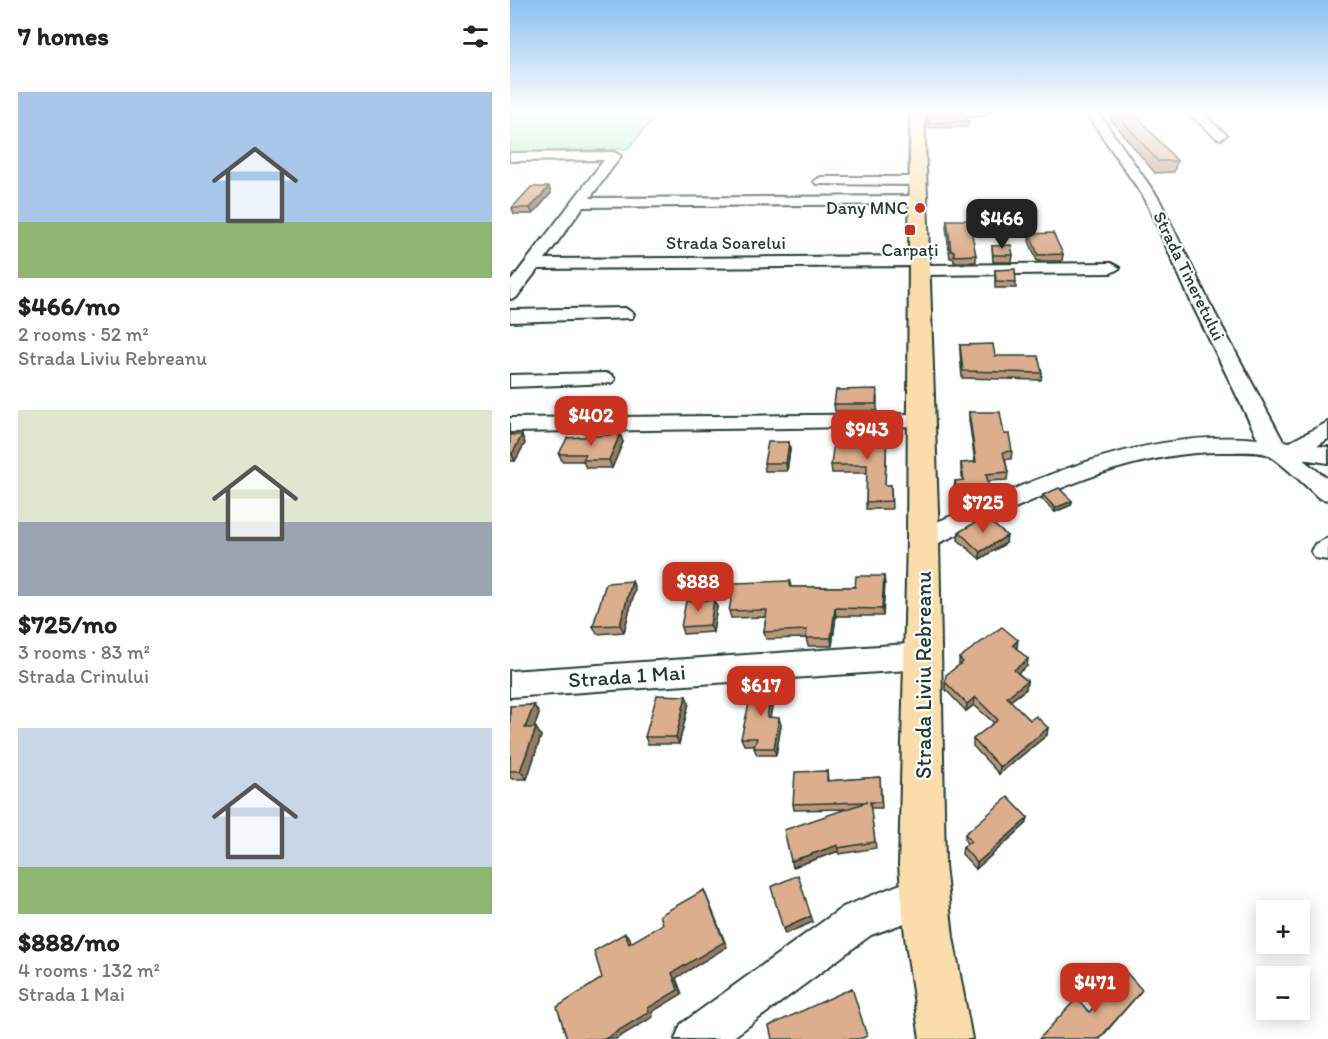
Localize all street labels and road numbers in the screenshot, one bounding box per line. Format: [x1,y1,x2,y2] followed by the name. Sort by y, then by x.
[1148,208,1230,344] street label: Strada Tineretului
[666,232,786,254] street label: Strada Soarelui
[910,571,937,779] street label: Strada Liviu Rebreanu
[567,658,687,694] street label: Strada 1 Mai

